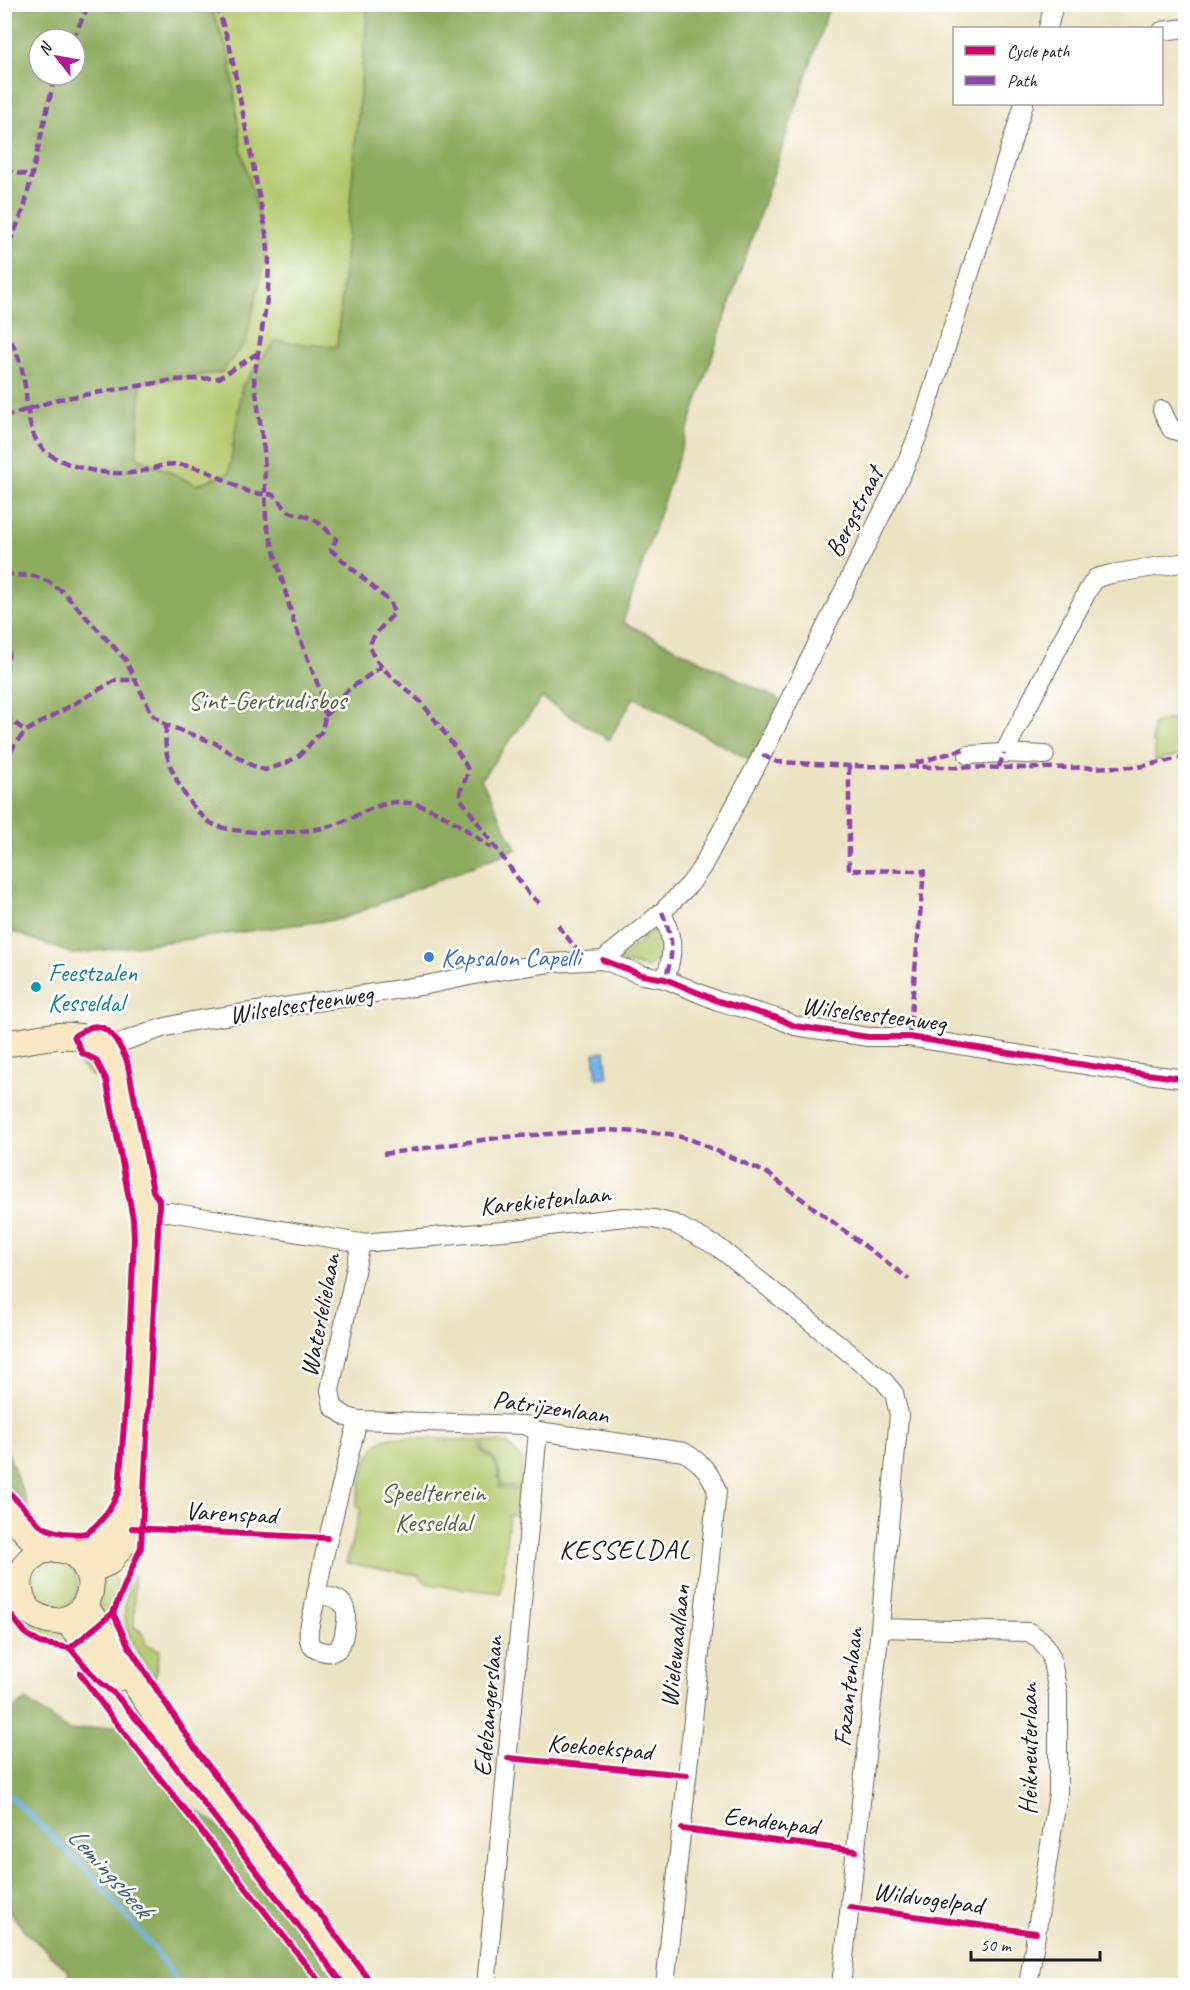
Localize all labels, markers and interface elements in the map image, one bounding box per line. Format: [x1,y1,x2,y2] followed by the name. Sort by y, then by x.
[27,27,87,87] north arrow
[953,27,1163,105] legend
[34,38,58,59] text: N
[1007,40,1070,62] text: Cycle path
[1007,70,1037,92] text: Path
[817,458,892,563] street label: Bergstraat
[188,684,348,717] park label: Sint-Gertrudisbos
[441,941,584,974] place label: Kapsalon Capelli
[422,950,436,964] marker: Kapsalon Capelli
[48,956,137,1019] place label: Feestzalen Kesseldal
[227,976,377,1032] street label: Wilselsesteenweg
[29,980,43,994] marker: Feestzalen Kesseldal
[800,989,950,1039] street label: Wilselsesteenweg
[478,1177,613,1223] street label: Karekietenlaan
[292,1249,348,1380] street label: Waterlelielaan
[491,1383,612,1432] street label: Patrijzenlaan
[381,1476,487,1539] park label: Speelterrein Kesseldal
[184,1494,282,1532] street label: Varenspad
[559,1532,691,1566] district label: KESSELDAL
[652,1583,698,1709] street label: Wielewaallaan
[825,1625,871,1748] street label: Fazantenlaan
[465,1633,511,1778] street label: Edelzangerslaan
[1012,1682,1045,1815] street label: Heikneuterlaan
[546,1726,658,1768] street label: Koekoekspad
[722,1799,824,1844] street label: Eendenpad
[60,1820,163,1928] water label: Lemingsbeek
[871,1874,989,1923] street label: Wildvogelpad
[971,1924,1100,1962] scale bar
[980,1934,1013,1956] text: 50 m

